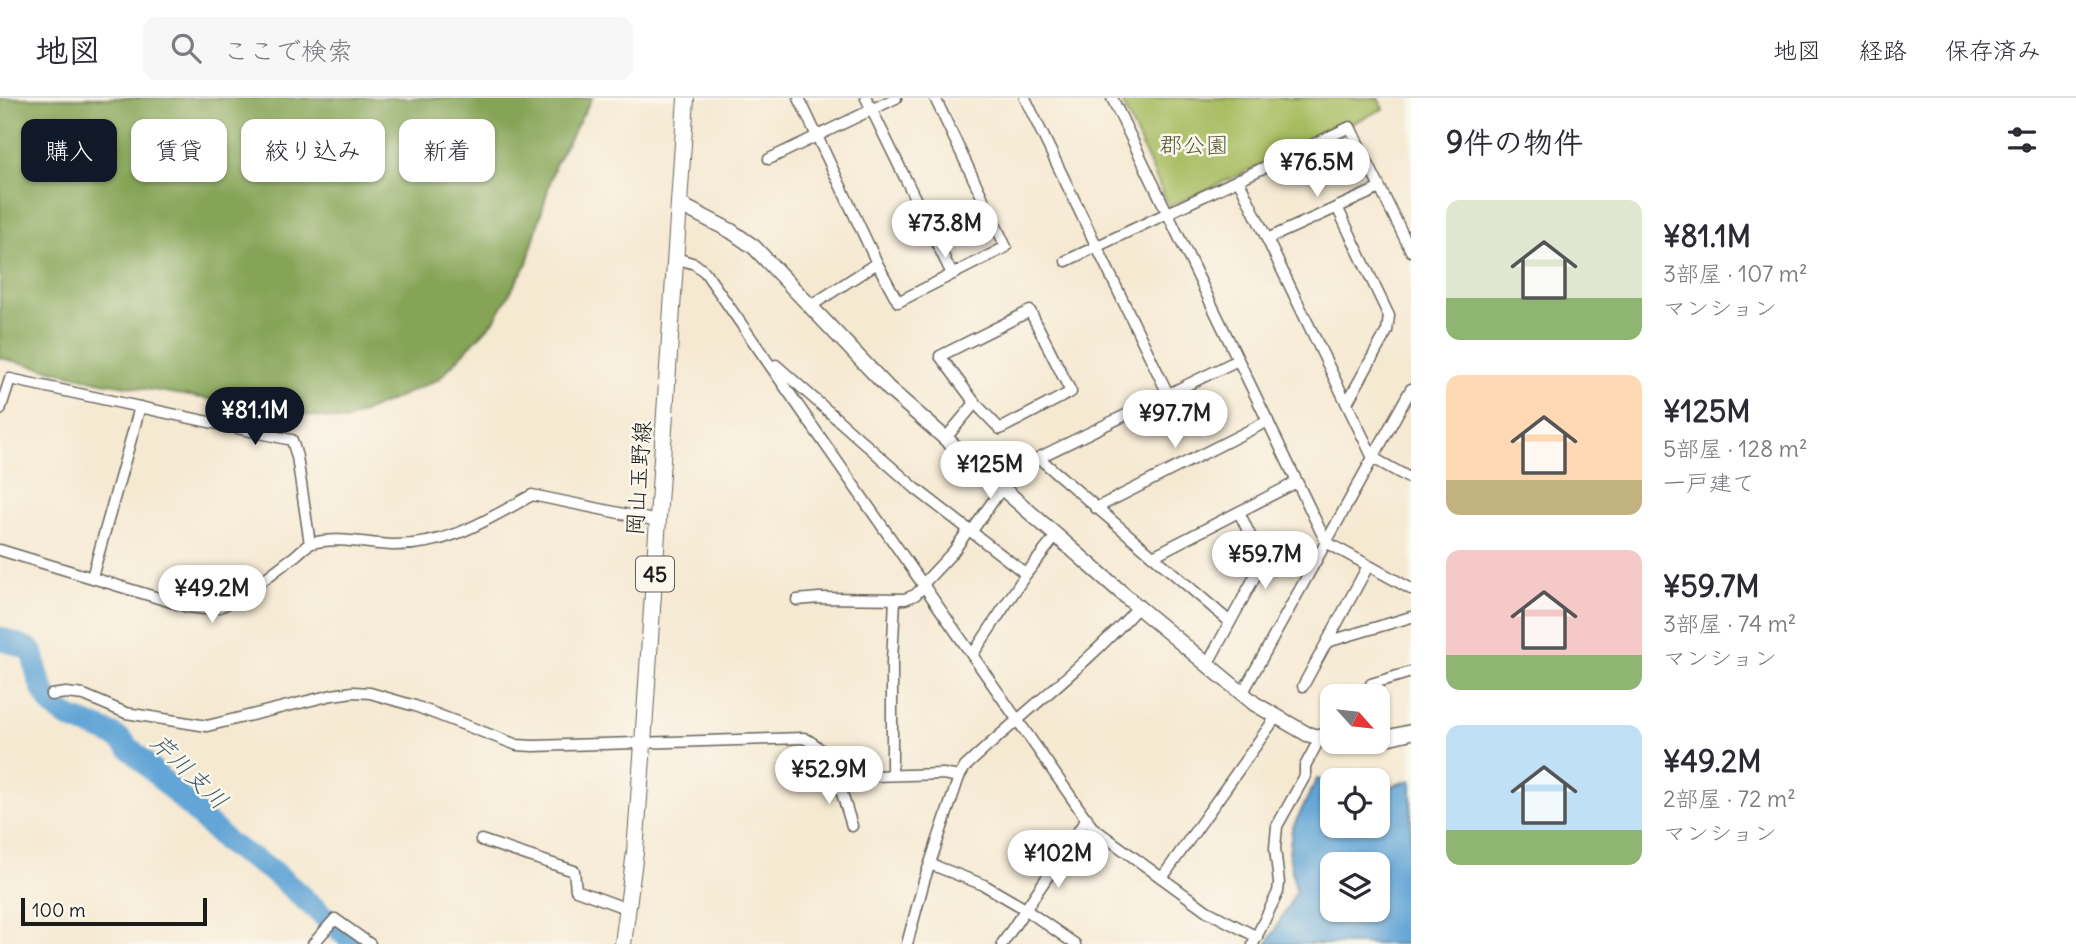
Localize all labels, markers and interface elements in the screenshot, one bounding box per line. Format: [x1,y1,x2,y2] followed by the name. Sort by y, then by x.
[143,17,633,80] search box
[35,29,101,71] text: 地図
[167,29,205,67] icon: search
[223,34,353,67] text: ここで検索
[1773,35,1821,65] text: 地図
[1859,35,1907,65] text: 経路
[1945,35,2041,65] text: 保存済み
[21,119,117,182] chip: 購入
[131,119,227,182] chip: 賃貸
[241,119,385,182] chip: 絞り込み
[399,119,495,182] chip: 新着
[2003,121,2041,159] icon: filters
[1446,123,1583,161] text: 9件の物件
[1160,130,1229,159] park label: 郡公園
[1260,140,1374,199] pin: ¥76.5M
[1280,147,1354,176] text: ¥76.5M
[888,200,1002,260] pin: ¥73.8M
[908,208,982,237] text: ¥73.8M
[1663,217,1751,255] text: ¥81.1M
[1502,228,1586,312] icon: home
[1663,259,1808,288] text: 3部屋 · 107 m²
[1663,293,1777,322] text: マンション
[198,388,312,447] pin: ¥81.1M
[1118,390,1232,450] pin: ¥97.7M
[1663,392,1751,430] text: ¥125M
[221,395,289,424] text: ¥81.1M
[1139,398,1211,427] text: ¥97.7M
[1502,403,1586,487] icon: home
[620,420,656,536] street label: 岡山玉野線
[1663,434,1808,463] text: 5部屋 · 128 m²
[941,442,1039,501] pin: ¥125M
[956,449,1024,478] text: ¥125M
[1663,468,1755,497] text: 一戸建て
[1208,532,1322,591] pin: ¥59.7M
[1228,539,1302,568] text: ¥59.7M
[636,556,674,592] road number: 45
[155,566,269,625] pin: ¥49.2M
[1663,567,1760,605] text: ¥59.7M
[174,573,250,602] text: ¥49.2M
[1502,578,1586,662] icon: home
[1663,609,1796,638] text: 3部屋 · 74 m²
[1663,643,1777,672] text: マンション
[1320,684,1390,754] north arrow
[1320,684,1390,922] map controls
[145,727,235,815] water label: 芹川支川
[1663,742,1762,780] text: ¥49.2M
[772,746,886,806] pin: ¥52.9M
[1502,753,1586,837] icon: home
[791,754,867,783] text: ¥52.9M
[1320,768,1390,838] button: locate
[1663,784,1796,813] text: 2部屋 · 72 m²
[1663,818,1777,847] text: マンション
[1009,830,1107,890] pin: ¥102M
[1024,838,1093,867] text: ¥102M
[1320,852,1390,922] button: layers
[21,895,206,927] scale bar
[32,898,86,922] text: 100 m

